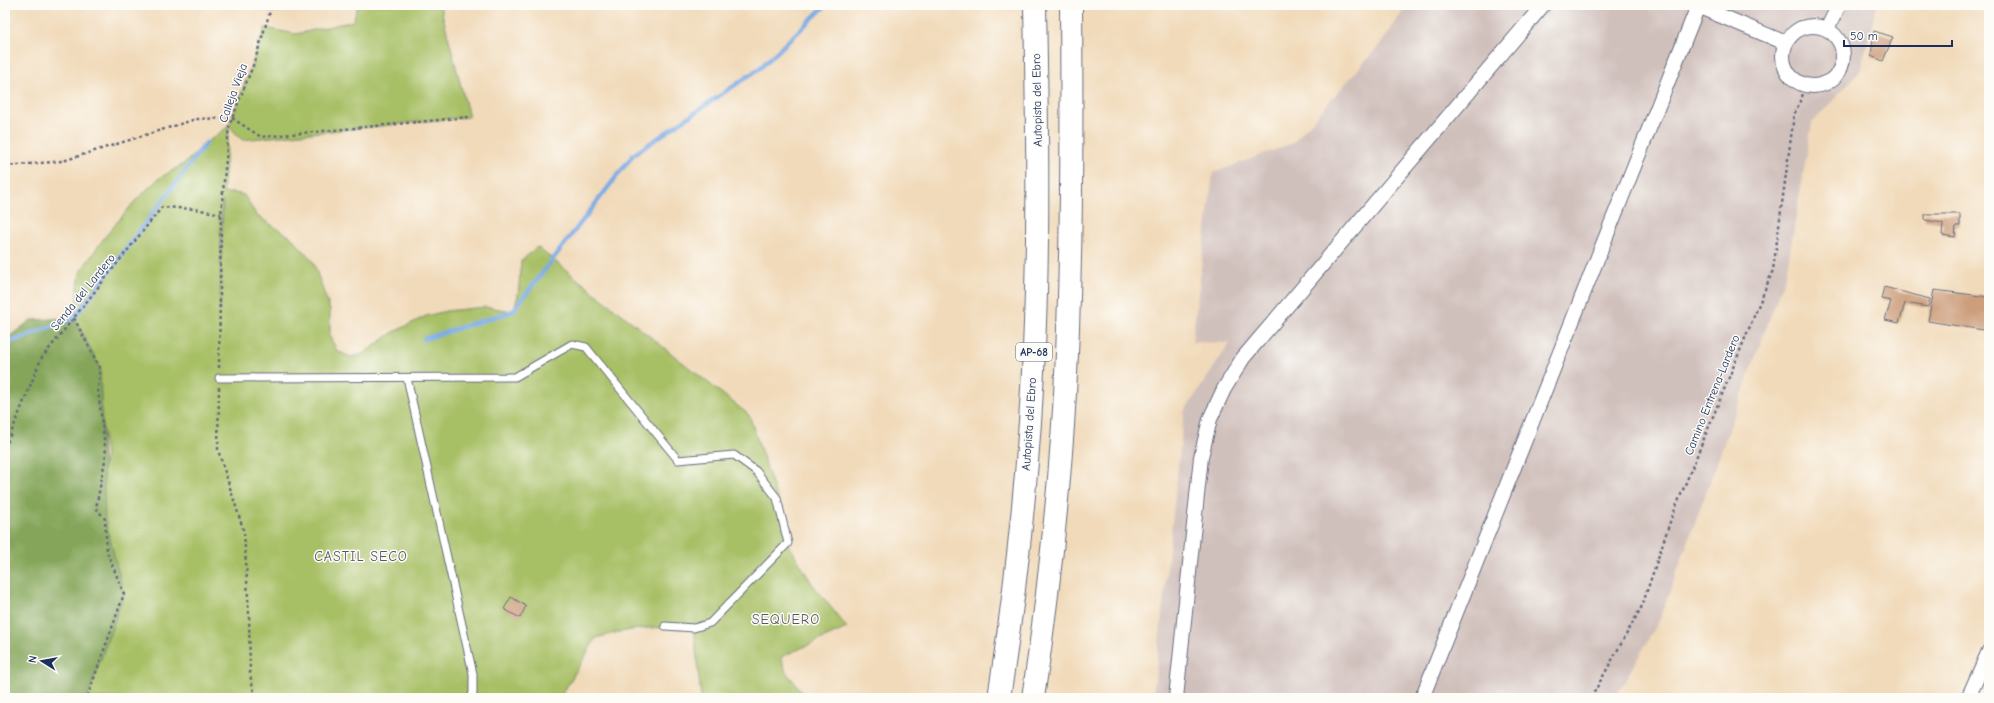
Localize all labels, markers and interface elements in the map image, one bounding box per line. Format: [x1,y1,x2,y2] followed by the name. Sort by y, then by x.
[1844,22,1952,48] scale bar
[1850,29,1878,43] text: 50 m
[1029,53,1045,147] street label: Autopista del Ebro
[216,61,250,125] street label: Calleja Vieja
[48,251,118,333] street label: Senda del Lardero
[1681,333,1743,457] street label: Camino Entrena-Lardero
[1016,343,1052,361] road number: AP-68
[1019,377,1039,471] street label: Autopista del Ebro
[314,548,408,565] district label: CASTIL SECO
[752,611,820,628] district label: SEQUERO
[22,641,62,681] north arrow
[26,654,40,664] text: N

